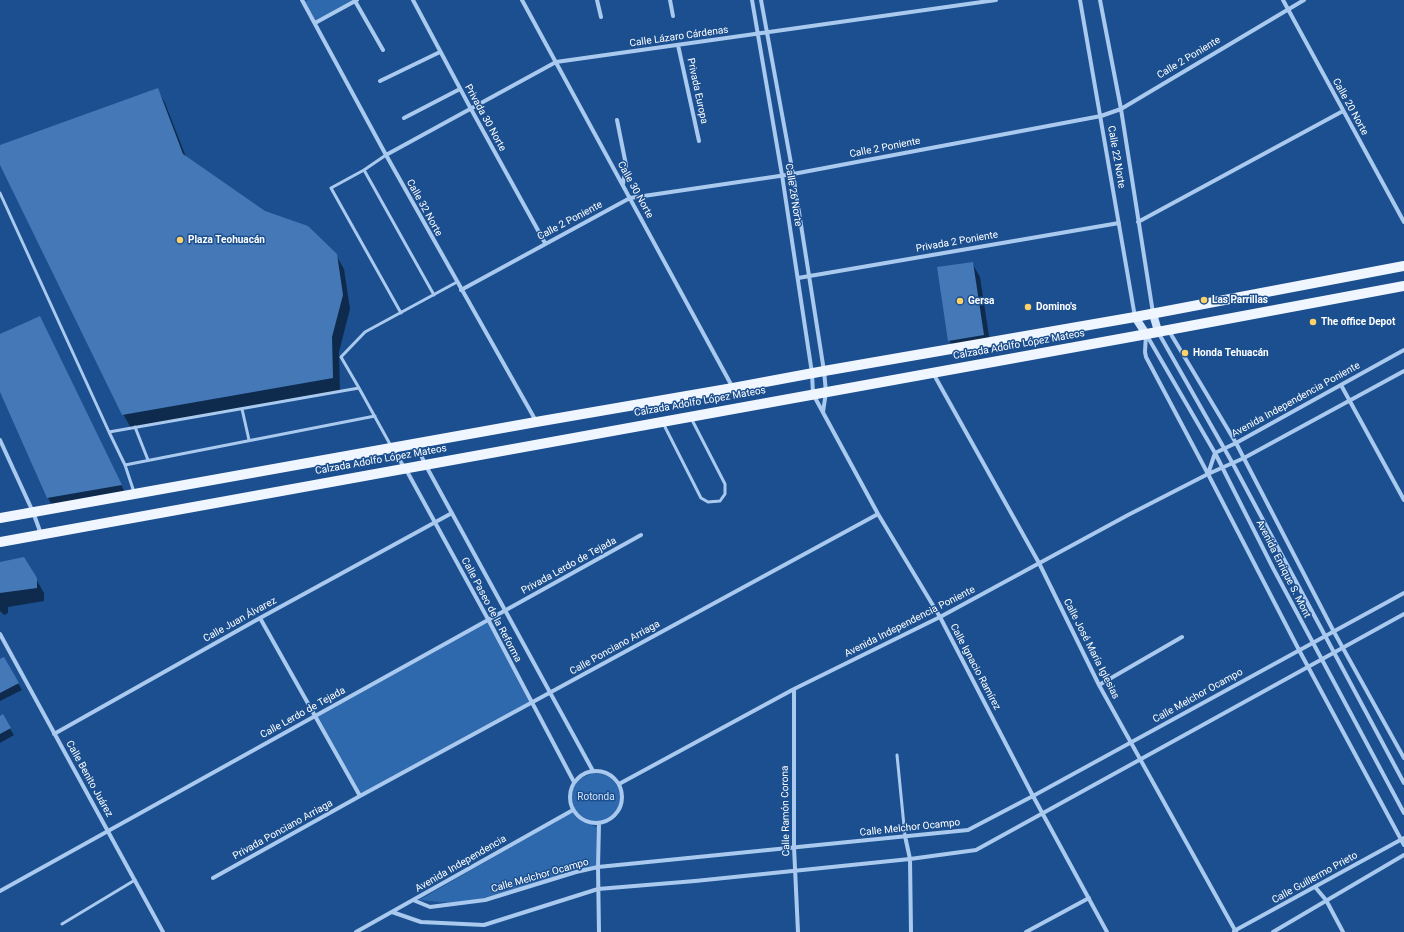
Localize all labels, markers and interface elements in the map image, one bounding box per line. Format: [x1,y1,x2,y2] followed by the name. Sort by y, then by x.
[629,24,729,50] street label: Calle Lázaro Cárdenas
[1155,34,1223,82] street label: Calle 2 Poniente
[684,57,710,125] street label: Privada Europa
[1329,76,1371,138] street label: Calle 20 Norte
[462,82,508,154] street label: Privada 30 Norte
[1105,125,1127,189] street label: Calle 22 Norte
[849,135,921,161] street label: Calle 2 Poniente
[614,159,656,221] street label: Calle 30 Norte
[782,163,804,227] street label: Calle 26 Norte
[403,177,445,239] street label: Calle 32 Norte
[535,199,605,243] street label: Calle 2 Poniente
[915,229,999,255] street label: Privada 2 Poniente
[188,234,265,246] place label: Plaza Teohuacán
[175,235,185,245] marker: Plaza Teohuacán
[1212,294,1268,306] place label: Las Parrillas
[968,295,994,307] place label: Gersa
[1199,295,1209,305] marker: Las Parrillas
[955,296,965,306] marker: Gersa
[1036,301,1077,313] place label: Domino's
[1023,302,1033,312] marker: Domino's
[1321,316,1395,328] place label: The office Depot
[1308,317,1318,327] marker: The office Depot
[952,328,1086,362] street label: Calzada Adolfo López Mateos
[1193,347,1269,359] place label: Honda Tehuacán
[1180,348,1190,358] marker: Honda Tehuacán
[1230,360,1362,440] street label: Avenida Independencia Poniente
[633,385,767,419] street label: Calzada Adolfo López Mateos
[314,443,448,477] street label: Calzada Adolfo López Mateos
[1253,518,1313,620] street label: Avenida Enrique S. Mont
[519,535,619,597] street label: Privada Lerdo de Tejada
[458,556,524,664] street label: Calle Paseo de la Reforma
[843,584,977,660] street label: Avenida Independencia Poniente
[201,595,279,645] street label: Calle Juan Álvarez
[1060,597,1122,701] street label: Calle José María Iglesias
[568,618,662,678] street label: Calle Ponciano Arriaga
[947,622,1003,712] street label: Calle Ignacio Ramírez
[1151,666,1245,726] street label: Calle Melchor Ocampo
[258,685,348,741] street label: Calle Lerdo de Tejada
[63,739,115,819] street label: Calle Benito Juárez
[779,765,793,857] street label: Calle Ramón Corona
[577,791,615,803] park label: Rotonda
[231,798,335,862] street label: Privada Ponciano Arriaga
[859,817,961,839] street label: Calle Melchor Ocampo
[413,833,509,895] street label: Avenida Independencia
[1270,849,1360,907] street label: Calle Guillermo Prieto
[490,856,590,896] street label: Calle Melchor Ocampo

